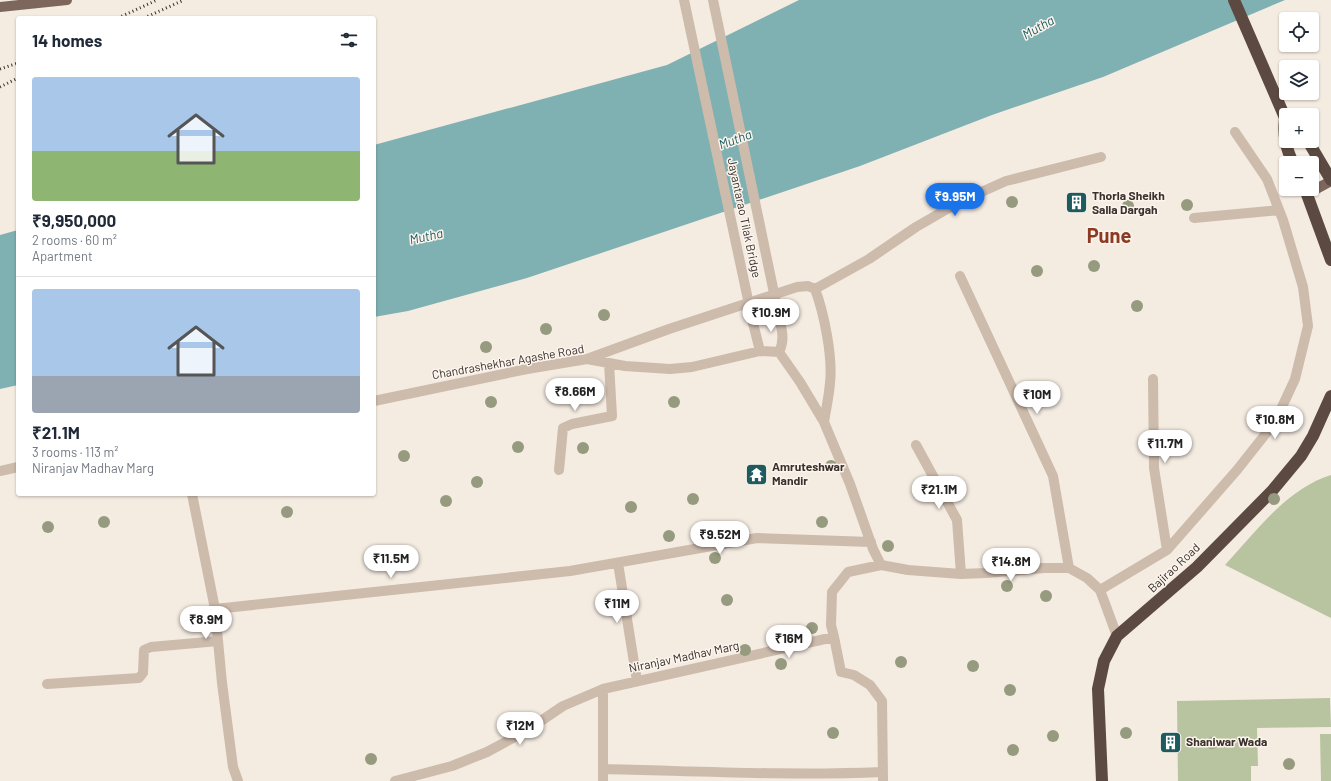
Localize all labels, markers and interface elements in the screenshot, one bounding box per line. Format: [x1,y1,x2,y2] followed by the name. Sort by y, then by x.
[1019,12,1057,42] water label: Mutha
[1279,12,1319,196] map controls
[1279,12,1319,52] button: locate
[338,29,360,51] icon: filters
[32,30,102,50] text: 14 homes
[1279,60,1319,100] button: layers
[160,103,232,175] icon: home
[1279,108,1319,148] button: +
[716,126,754,152] water label: Mutha
[1279,156,1319,196] button: −
[725,157,765,279] street label: Jayantarao Tilak Bridge
[922,183,988,217] pin: ₹9.95M
[934,188,976,204] text: ₹9.95M
[1092,188,1165,216] place label: Thorla Sheikh Salla Dargah
[1063,190,1089,216] building icon: Thorla Sheikh Salla Dargah
[32,210,116,230] text: ₹9,950,000
[1087,223,1131,247] district label: Pune
[408,225,444,247] water label: Mutha
[32,232,117,248] text: 2 rooms · 60 m²
[32,248,93,264] text: Apartment
[738,299,804,333] pin: ₹10.9M
[751,304,791,320] text: ₹10.9M
[160,315,232,387] icon: home
[431,341,585,381] street label: Chandrashekhar Agashe Road
[542,378,608,412] pin: ₹8.66M
[1013,381,1061,415] pin: ₹10M
[554,383,596,399] text: ₹8.66M
[1023,386,1051,402] text: ₹10M
[1242,406,1308,440] pin: ₹10.8M
[1255,411,1295,427] text: ₹10.8M
[32,422,80,442] text: ₹21.1M
[1132,430,1198,464] pin: ₹11.7M
[1147,435,1183,451] text: ₹11.7M
[32,444,119,460] text: 3 rooms · 113 m²
[772,459,845,487] place label: Amruteshwar Mandir
[32,460,154,476] text: Niranjav Madhav Marg
[743,461,769,487] temple icon: Amruteshwar Mandir
[906,476,972,510] pin: ₹21.1M
[921,481,957,497] text: ₹21.1M
[687,521,753,555] pin: ₹9.52M
[699,526,741,542] text: ₹9.52M
[1145,540,1202,595] street label: Bajirao Road
[358,545,424,579] pin: ₹11.5M
[978,548,1044,582] pin: ₹14.8M
[373,550,409,566] text: ₹11.5M
[991,553,1031,569] text: ₹14.8M
[593,590,641,624] pin: ₹11M
[604,595,630,611] text: ₹11M
[178,606,234,640] pin: ₹8.9M
[189,611,223,627] text: ₹8.9M
[765,625,813,659] pin: ₹16M
[775,630,803,646] text: ₹16M
[627,637,740,675] street label: Niranjav Madhav Marg
[496,712,544,746] pin: ₹12M
[506,717,534,733] text: ₹12M
[1158,729,1184,755] building icon: Shaniwar Wada
[1186,734,1267,748] place label: Shaniwar Wada

